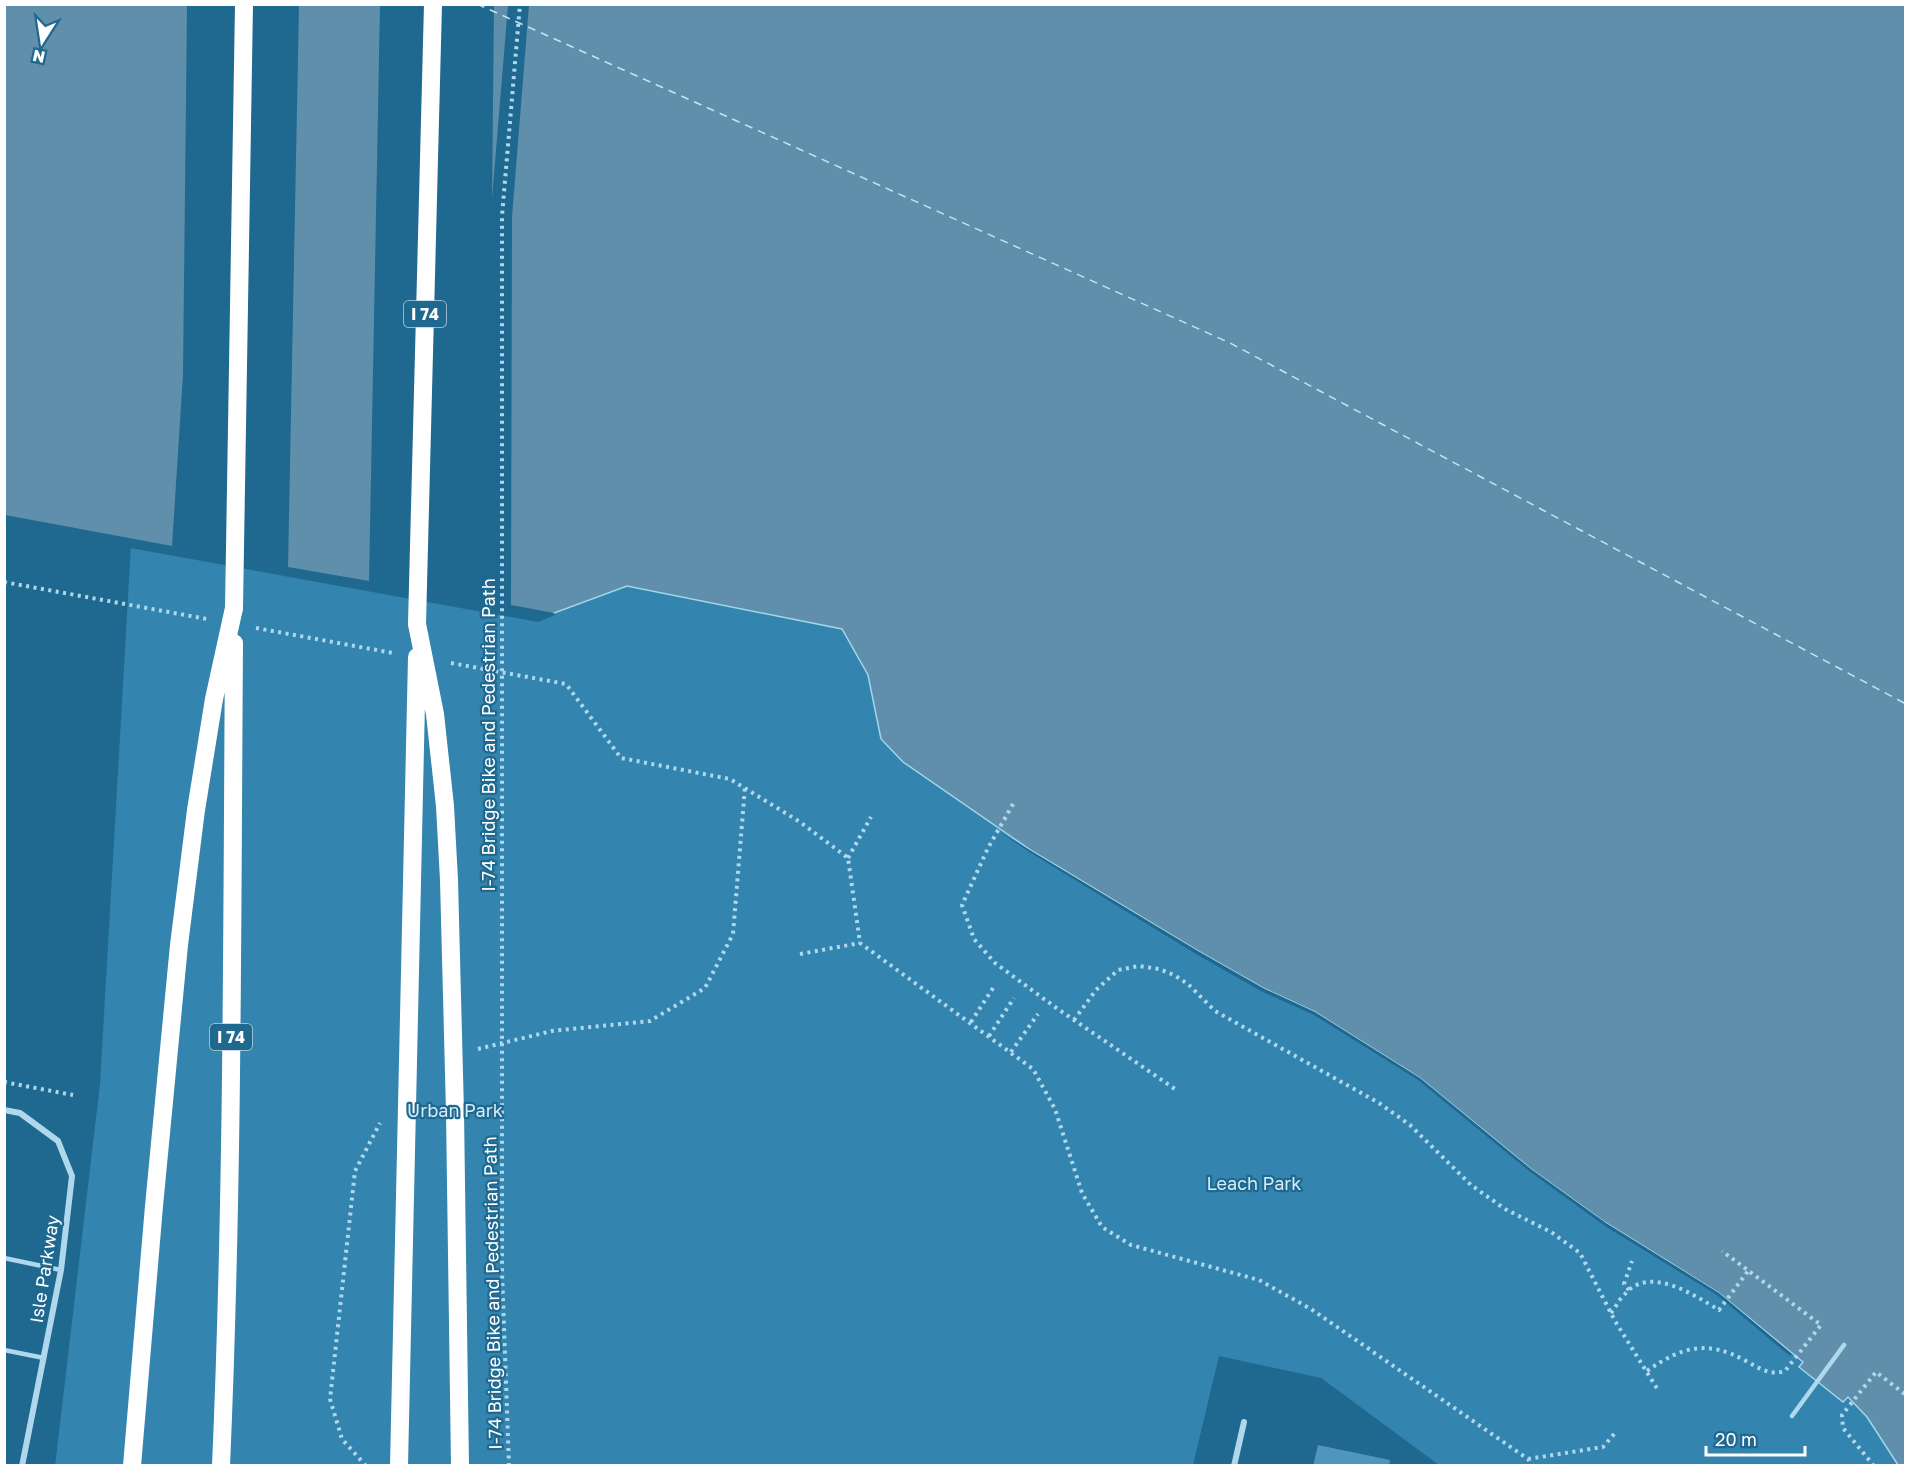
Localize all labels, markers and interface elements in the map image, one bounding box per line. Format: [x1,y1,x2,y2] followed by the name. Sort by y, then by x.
[12,12,72,72] north arrow
[31,46,47,68] text: N
[404,301,446,327] road number: I 74
[477,578,499,892] street label: I-74 Bridge Bike and Pedestrian Path
[210,1024,252,1050] road number: I 74
[407,1099,503,1121] park label: Urban Park
[478,1136,506,1450] street label: I-74 Bridge Bike and Pedestrian Path
[1206,1172,1302,1194] park label: Leach Park
[25,1213,63,1325] street label: Isle Parkway
[1706,1419,1805,1457] scale bar
[1715,1428,1757,1450] text: 20 m

